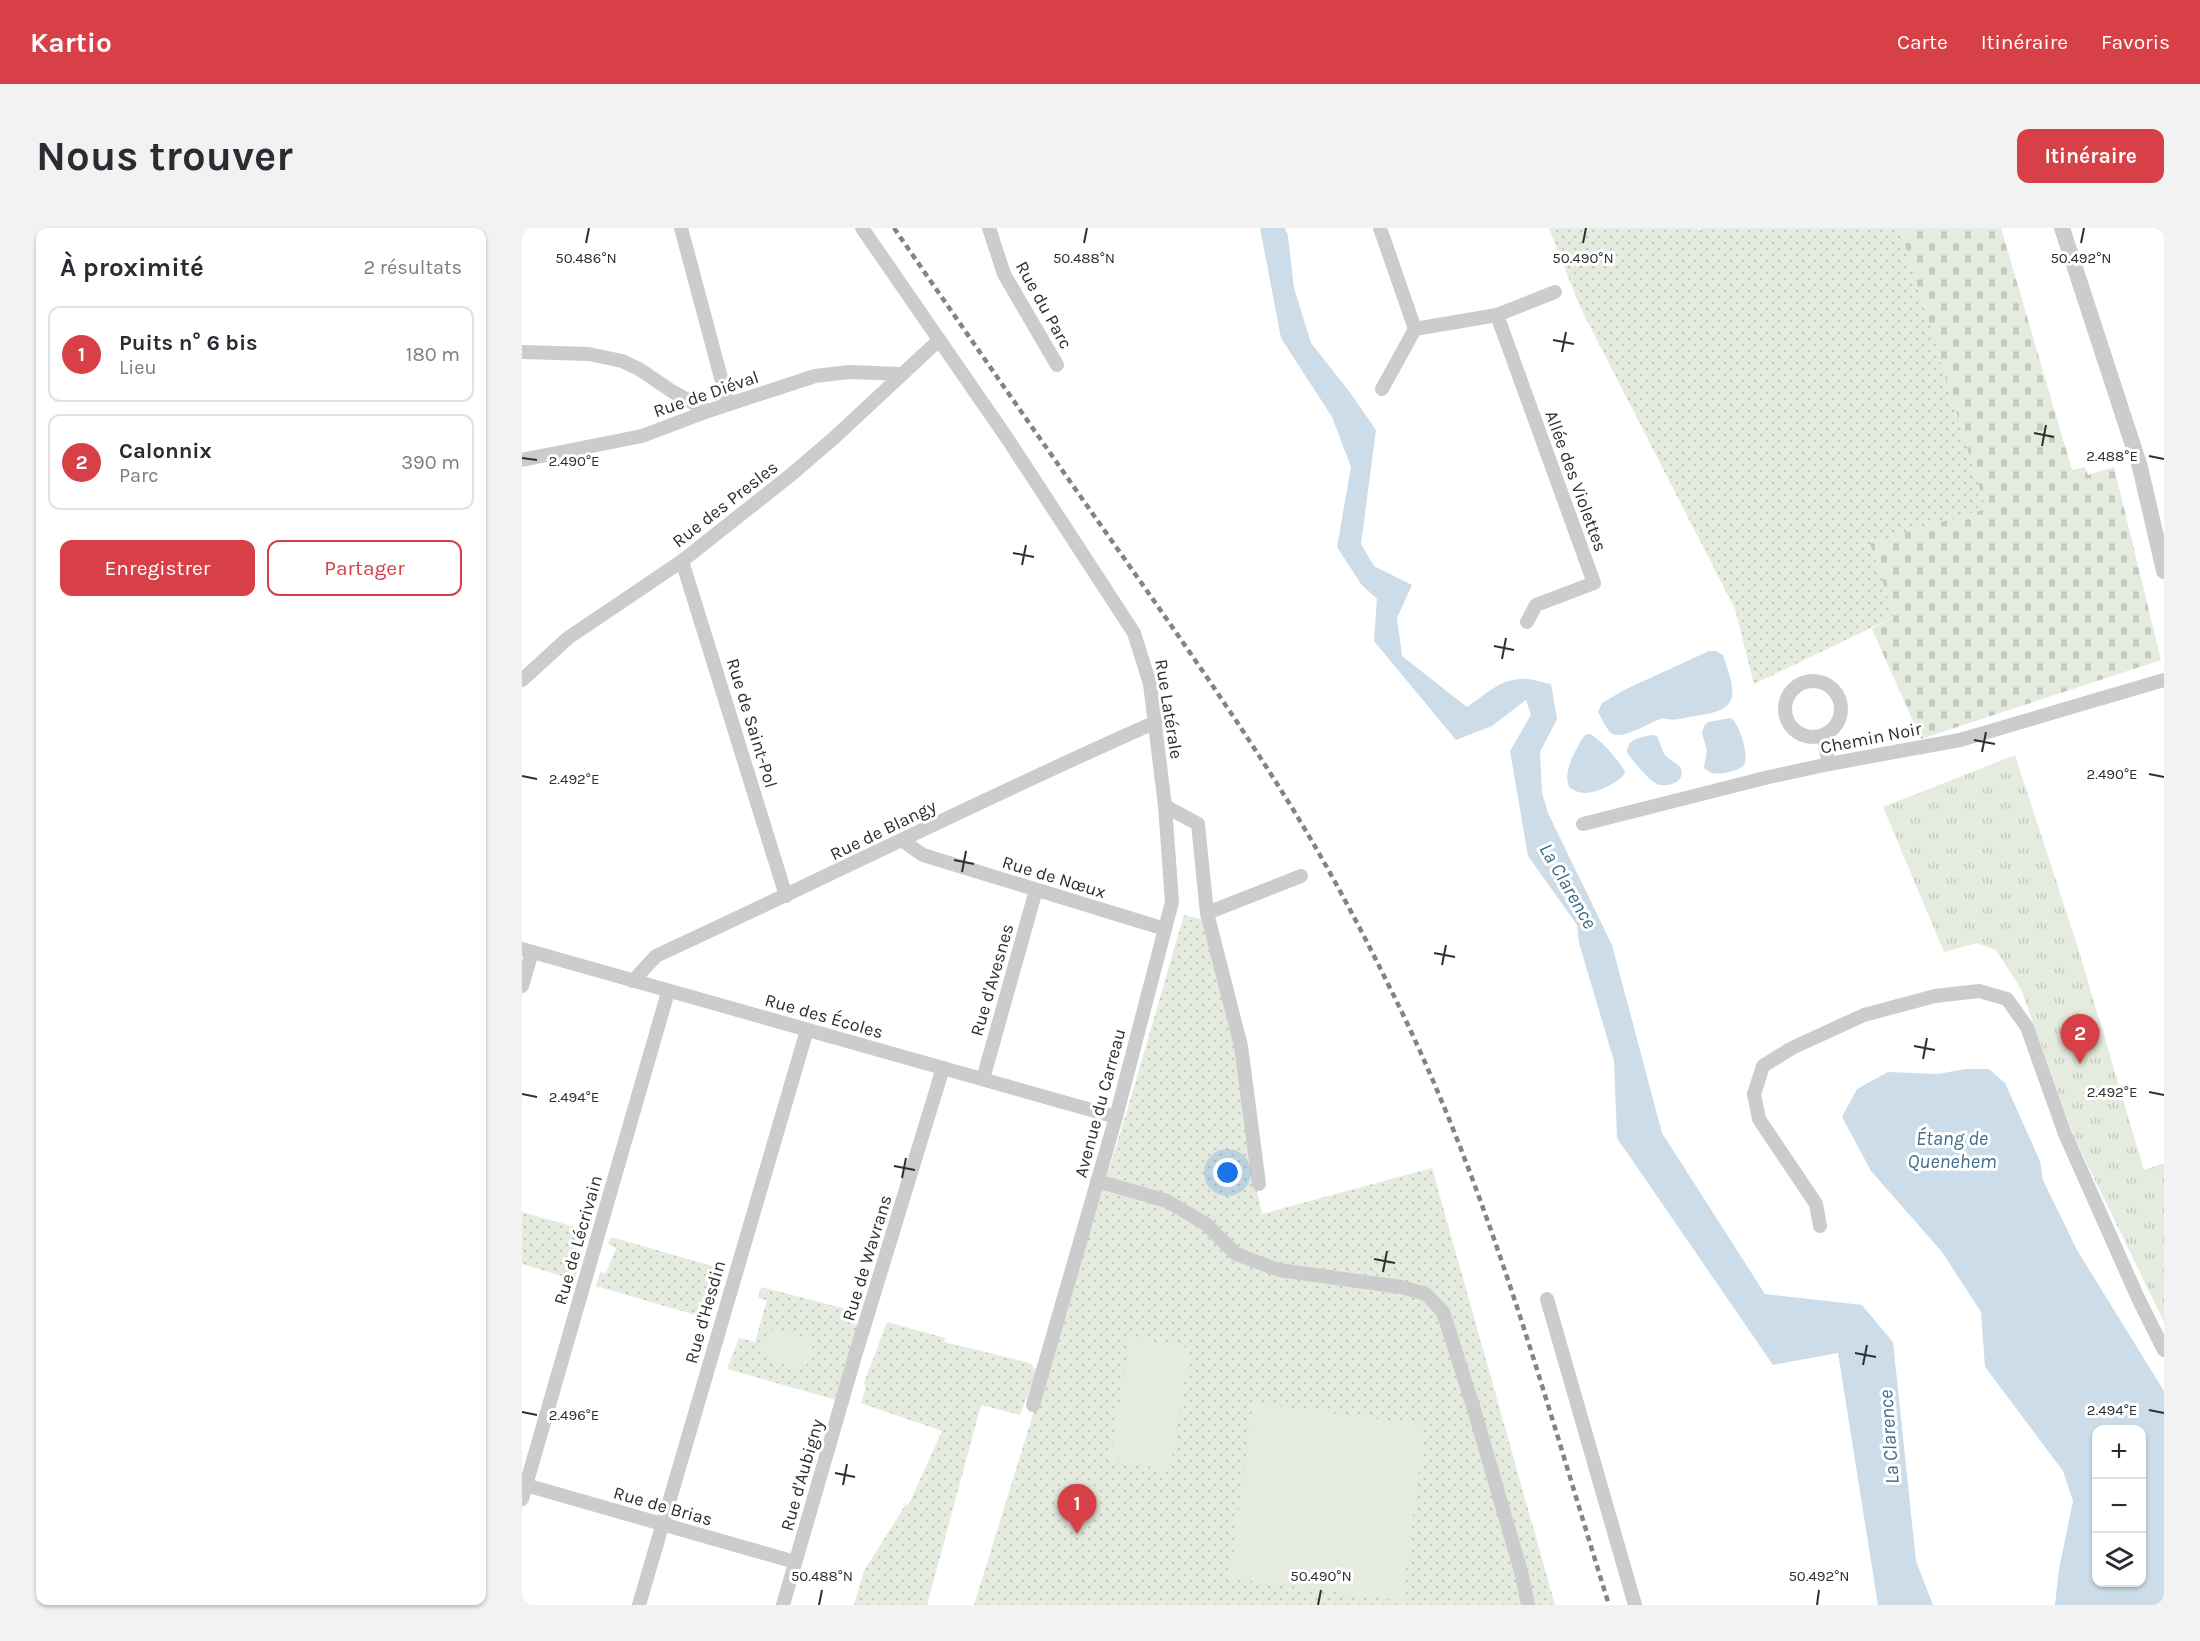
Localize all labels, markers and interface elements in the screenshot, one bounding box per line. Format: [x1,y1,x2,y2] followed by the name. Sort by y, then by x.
[30,26,112,59] text: Kartio
[1897,30,1948,54] text: Carte
[1981,30,2068,54] text: Itinéraire
[2101,30,2170,54] text: Favoris
[2017,129,2164,183] button: Itinéraire
[36,131,293,181] text: Nous trouver
[555,249,617,267] text: 50.486°N
[1053,249,1115,267] text: 50.488°N
[1552,249,1614,267] text: 50.490°N
[2050,249,2112,267] text: 50.492°N
[60,252,204,283] text: À proximité
[363,256,462,279] text: 2 résultats
[1011,257,1077,353] street label: Rue du Parc
[119,330,258,356] text: Puits n° 6 bis
[78,343,85,366] text: 1
[406,343,460,366] text: 180 m
[119,356,157,379] text: Lieu
[650,366,762,422] street label: Rue de Diéval
[1540,407,1612,555] street label: Allée des Violettes
[119,438,212,464] text: Calonnix
[2086,447,2138,465] text: 2.488°E
[75,451,88,474] text: 2
[401,451,460,474] text: 390 m
[549,452,599,470] text: 2.490°E
[668,456,782,552] street label: Rue des Presles
[119,464,159,487] text: Parc
[60,540,255,596] button: Enregistrer
[267,540,462,596] button: Partager
[722,655,782,791] street label: Rue de Saint-Pol
[1150,658,1188,760] street label: Rue Latérale
[1819,717,1924,759] street label: Chemin Noir
[2087,765,2137,783] text: 2.490°E
[549,770,599,788] text: 2.492°E
[826,795,940,865] street label: Rue de Blangy
[1534,839,1602,933] water label: La Clarence
[1000,851,1108,903] street label: Rue de Nœux
[965,921,1019,1039] street label: Rue d'Avesnes
[762,988,886,1043] street label: Rue des Écoles
[2060,1014,2100,1064] pin: 2
[1070,1026,1130,1180] street label: Avenue du Carreau
[2087,1083,2137,1101] text: 2.492°E
[549,1088,599,1106] text: 2.494°E
[1908,1126,1996,1173] water label: Étang de Quenehem
[1213,1158,1242,1187] your location
[549,1173,607,1307] street label: Rue de Lécrivain
[837,1192,897,1324] street label: Rue de Wavrans
[680,1258,730,1366] street label: Rue d'Hesdin
[1874,1389,1904,1485] water label: La Clarence
[2087,1401,2137,1419] text: 2.494°E
[549,1406,599,1424] text: 2.496°E
[776,1416,829,1533] street label: Rue d'Aubigny
[2092,1425,2146,1587] map controls
[2092,1425,2146,1479] button: +
[2092,1479,2146,1533] button: −
[611,1481,715,1531] street label: Rue de Brias
[1058,1484,1096,1534] pin: 1
[2092,1533,2146,1587] button: layers
[791,1567,853,1585] text: 50.488°N
[1290,1567,1352,1585] text: 50.490°N
[1788,1567,1850,1585] text: 50.492°N

